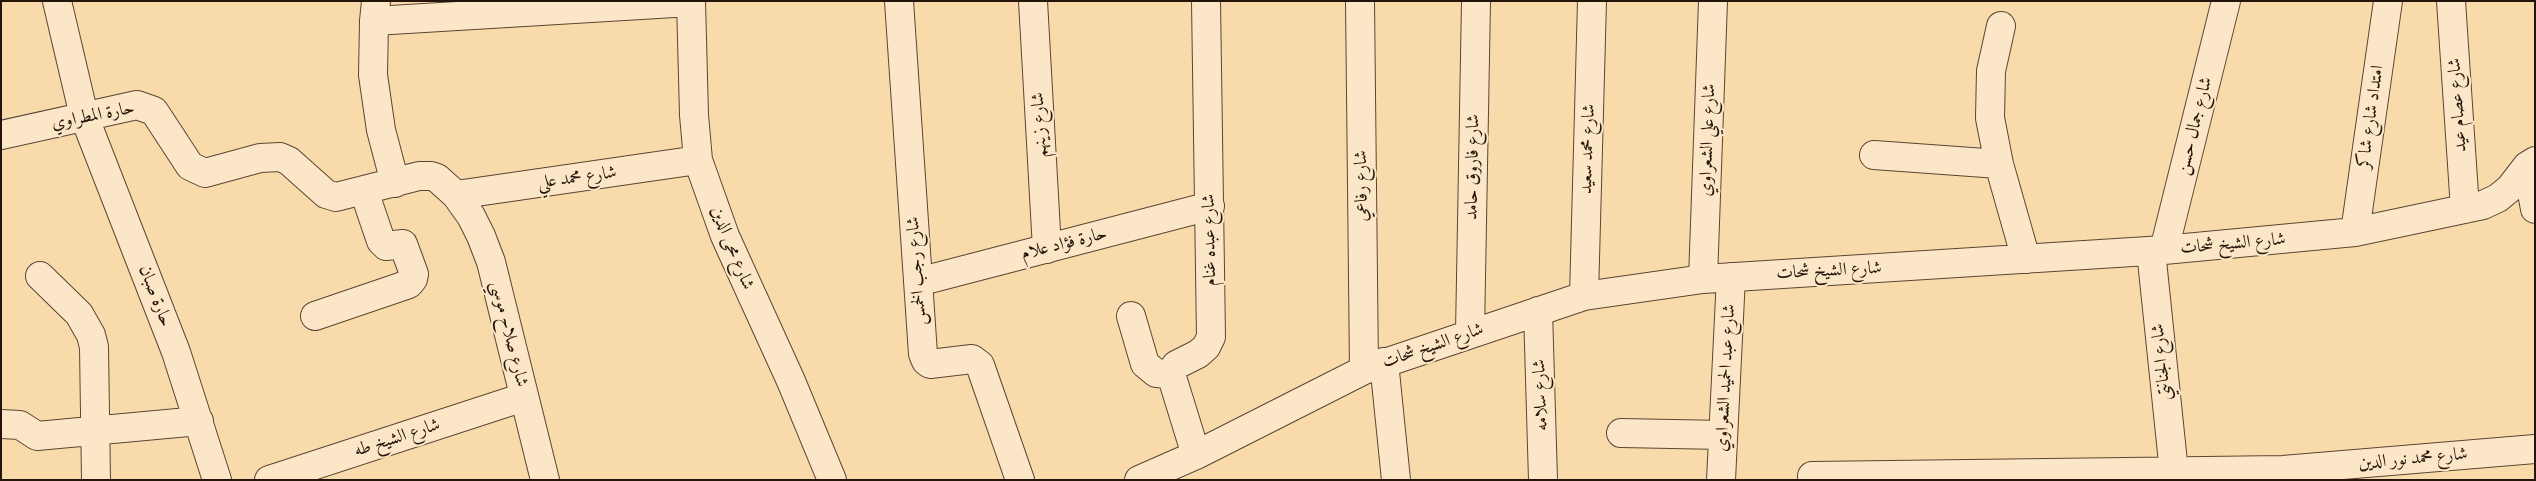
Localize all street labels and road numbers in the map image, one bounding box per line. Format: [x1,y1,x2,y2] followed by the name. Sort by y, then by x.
[2444,57,2472,153] street label: شارع عصام عيد
[2353,64,2389,170] street label: امتداد شارع شاكر
[2172,75,2218,177] street label: شارع جمال حسن
[1695,83,1721,197] street label: شارع علي الشعراوي
[1027,92,1053,158] street label: شارع زينهم
[50,97,136,135] street label: حارة المطراوي
[1576,103,1600,195] street label: شارع محمد سعيد
[1461,114,1485,220] street label: شارع فاروق حامد
[1351,150,1373,222] street label: شارع رفاعي
[536,162,618,194] street label: شارع محمد علي
[1198,194,1222,286] street label: شارع عبده غنام
[705,203,759,293] street label: شارع محى الدين
[902,216,932,326] street label: شارع رجب الخمس
[1019,223,1109,265] street label: حارة فؤاد علام
[2179,229,2287,259] street label: شارع الشيخ شحات
[1776,257,1882,285] street label: شارع الشيخ شحات
[133,262,177,330] street label: حارة صبان
[485,279,533,389] street label: شارع صلاح موسي
[1711,304,1741,452] street label: شارع عبد الحميد الشعراوي
[1380,319,1486,373] street label: شارع الشيخ شحات
[2147,322,2177,402] street label: شارع الجنانتي
[1529,359,1553,431] street label: شارع سلامه
[351,414,443,462] street label: شارع الشيخ طه
[2358,443,2468,475] street label: شارع محمد نور الدين

